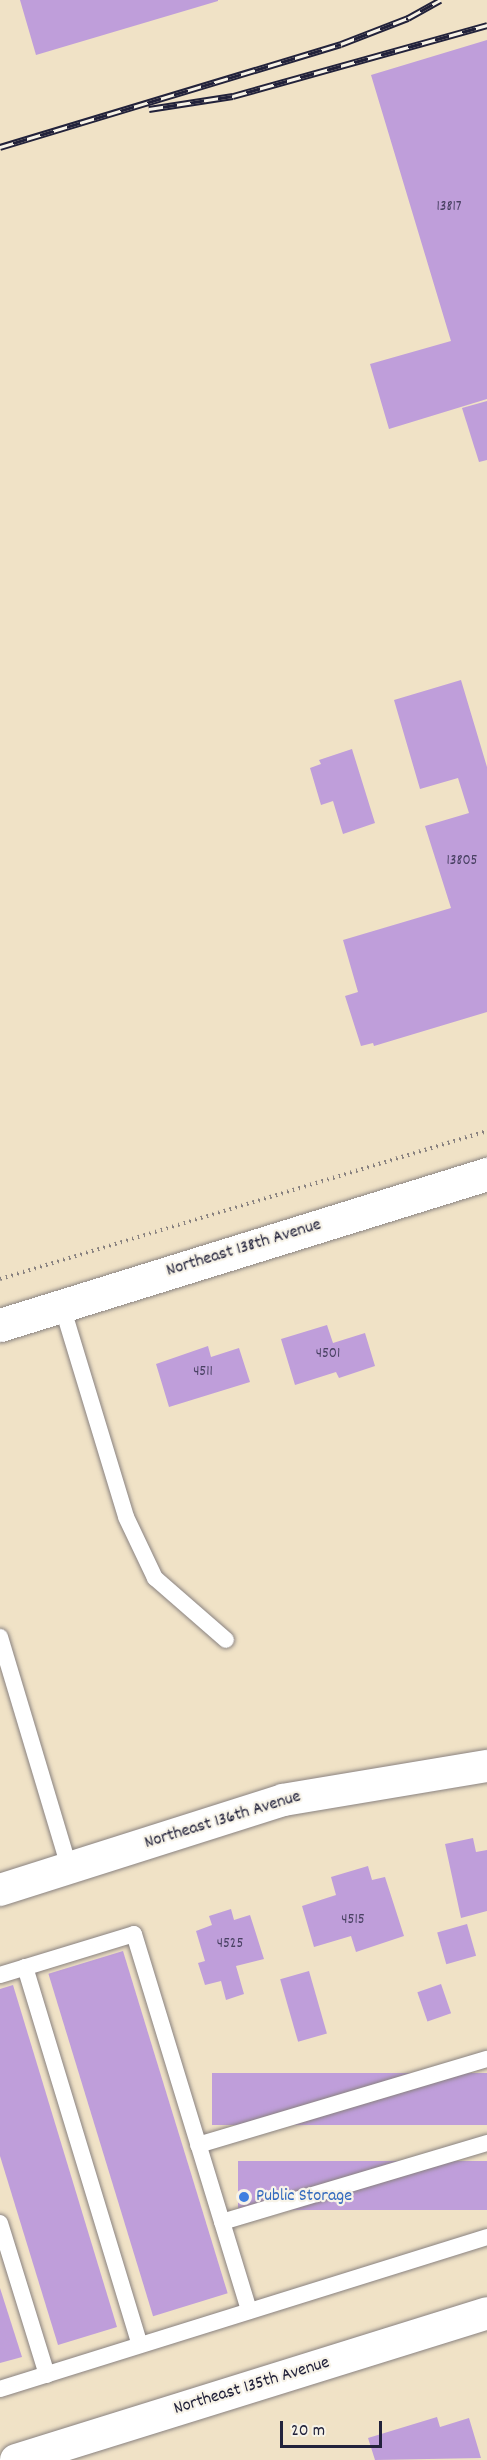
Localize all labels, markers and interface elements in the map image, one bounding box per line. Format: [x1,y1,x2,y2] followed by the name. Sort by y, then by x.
[437,199,461,217] house number: 13817
[446,853,478,871] house number: 13805
[164,1215,324,1283] street label: Northeast 138th Avenue
[316,1346,340,1364] house number: 4501
[193,1364,213,1382] house number: 4511
[142,1787,304,1855] street label: Northeast 136th Avenue
[341,1912,365,1930] house number: 4515
[217,1936,243,1954] house number: 4525
[256,2186,352,2208] place label: Public Storage
[237,2190,251,2204] marker: Public Storage
[172,2353,332,2421] street label: Northeast 135th Avenue
[283,2409,385,2447] scale bar
[291,2419,325,2444] text: 20 m

